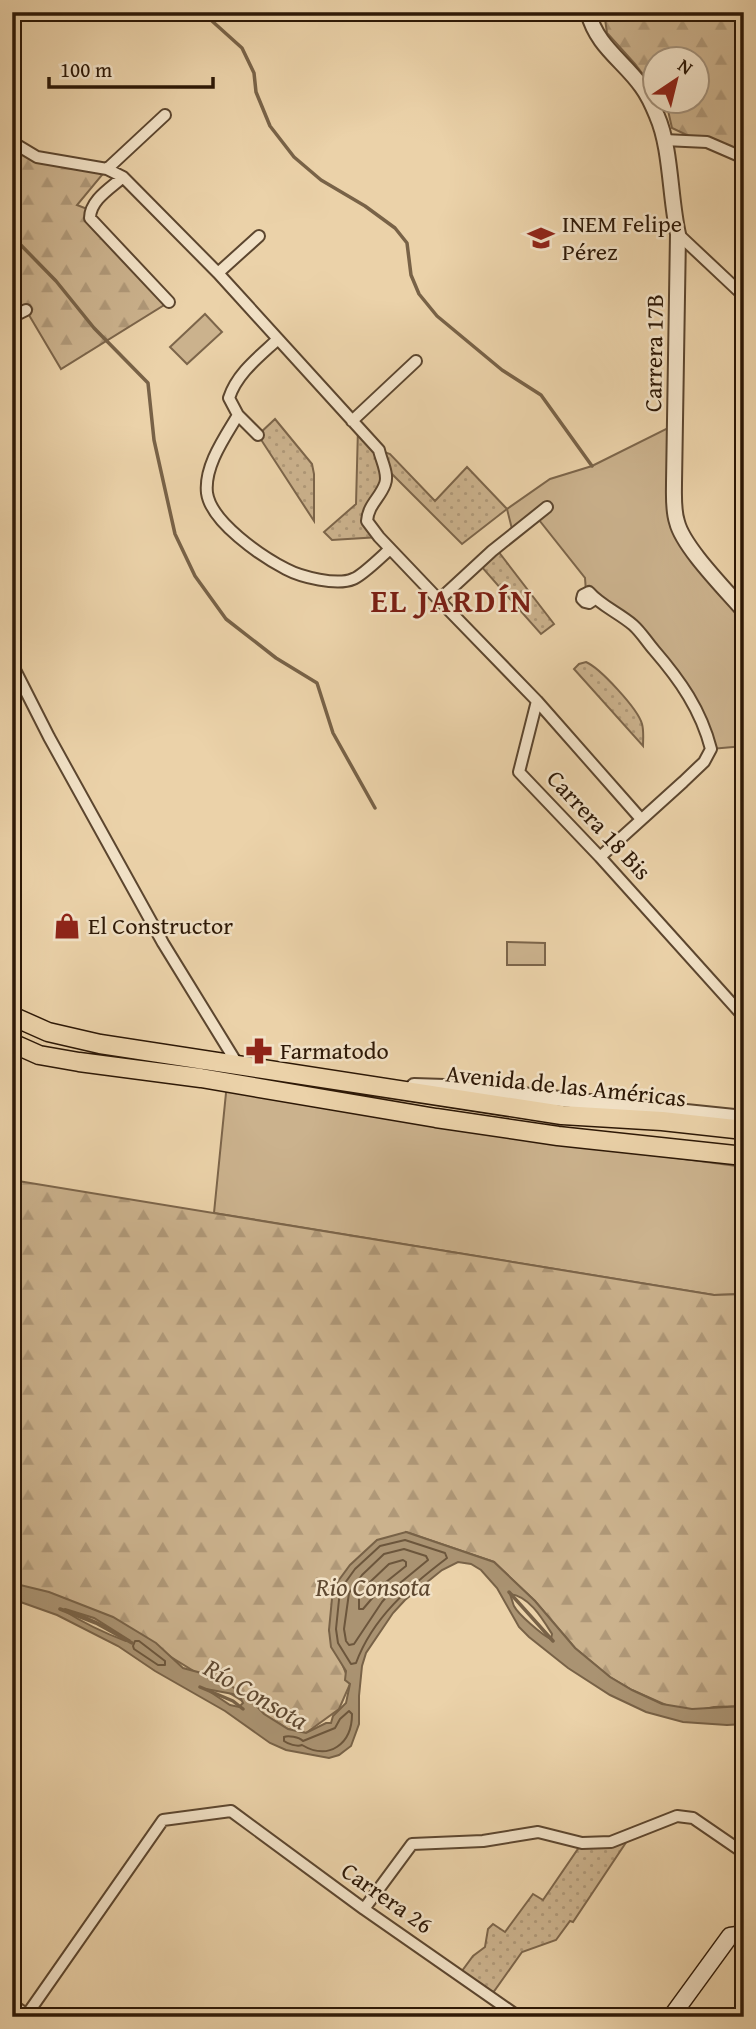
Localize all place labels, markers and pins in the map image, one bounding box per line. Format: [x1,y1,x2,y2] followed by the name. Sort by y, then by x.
[562,206,682,269] place label: INEM Felipe Pérez
[526,223,556,253] school or university icon: INEM Felipe Pérez
[88,908,233,943] place label: El Constructor
[52,911,82,941] shop icon: El Constructor
[280,1033,389,1068] place label: Farmatodo
[244,1036,274,1066] pharmacy icon: Farmatodo

